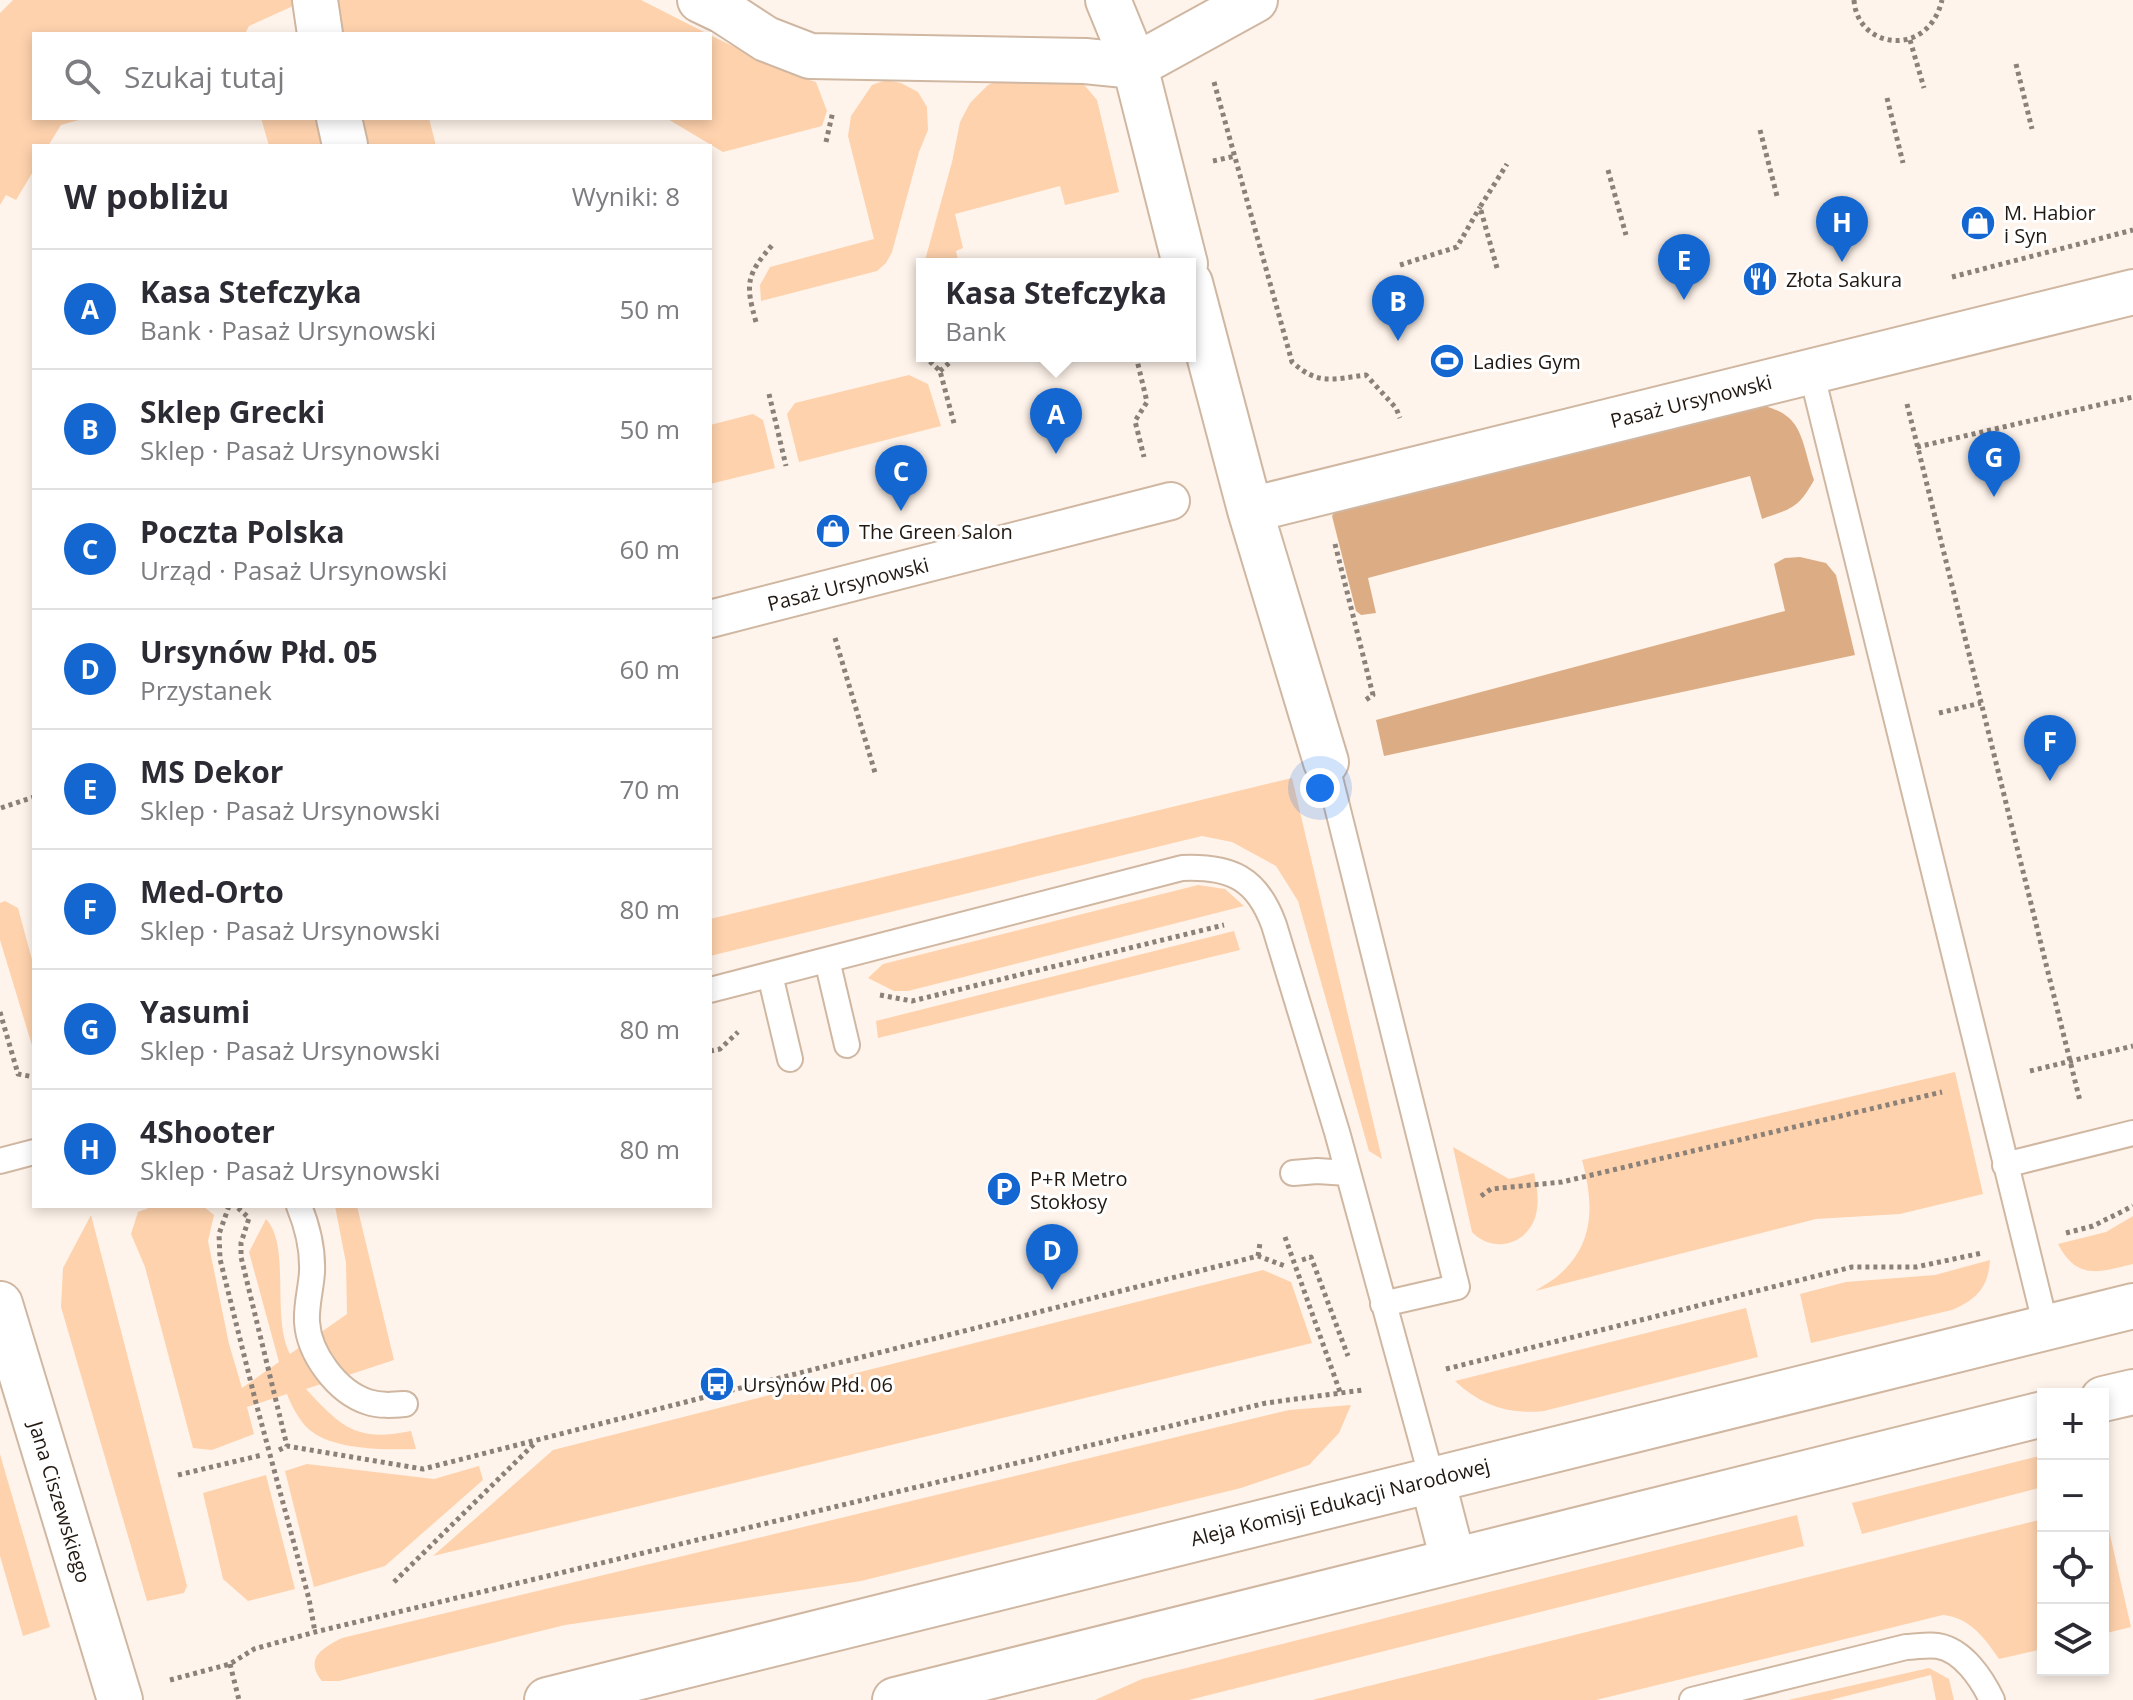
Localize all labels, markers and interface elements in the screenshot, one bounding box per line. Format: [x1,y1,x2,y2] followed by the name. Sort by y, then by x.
[32,32,712,120] search box
[60,54,104,98] icon: search
[124,56,285,97] text: Szukaj tutaj
[64,173,229,219] text: W pobliżu
[572,178,680,214] text: Wyniki: 8
[1816,196,1868,262] pin: H
[2004,199,2096,249] place label: M. Habior i Syn
[1959,204,1997,242] shop icon: M. Habior i Syn
[1658,234,1710,300] pin: E
[916,258,1196,362] popup
[1741,260,1779,298] restaurant icon: Złota Sakura
[1786,266,1902,293] place label: Złota Sakura
[140,271,362,312] text: Kasa Stefczyka
[945,272,1167,313] text: Kasa Stefczyka
[1372,275,1424,341] pin: B
[81,291,99,327] text: A
[619,291,680,327] text: 50 m
[140,312,436,348] text: Bank · Pasaż Ursynowski
[945,313,1006,349] text: Bank
[1428,342,1466,380] sports icon: Ladies Gym
[1473,348,1581,375] place label: Ladies Gym
[1607,368,1775,434] street label: Pasaż Ursynowski
[1030,388,1082,454] pin: A
[140,391,325,432] text: Sklep Grecki
[81,411,99,447] text: B
[619,411,680,447] text: 50 m
[1968,431,2020,497] pin: G
[140,432,441,468] text: Sklep · Pasaż Ursynowski
[875,445,927,511] pin: C
[140,511,345,552] text: Poczta Polska
[814,512,852,550] shop icon: The Green Salon
[859,518,1013,545] place label: The Green Salon
[82,531,98,567] text: C
[619,531,680,567] text: 60 m
[764,551,932,617] street label: Pasaż Ursynowski
[140,552,448,588] text: Urząd · Pasaż Ursynowski
[140,631,378,672] text: Ursynów Płd. 05
[80,651,100,687] text: D
[619,651,680,687] text: 60 m
[140,672,272,708] text: Przystanek
[2024,715,2076,781] pin: F
[140,751,283,792] text: MS Dekor
[1300,768,1340,808] your location
[83,771,97,807] text: E
[619,771,680,807] text: 70 m
[140,792,441,828] text: Sklep · Pasaż Ursynowski
[140,871,284,912] text: Med-Orto
[83,891,97,927] text: F
[619,891,680,927] text: 80 m
[140,912,441,948] text: Sklep · Pasaż Ursynowski
[140,991,250,1032] text: Yasumi
[81,1011,99,1047] text: G
[619,1011,680,1047] text: 80 m
[140,1032,441,1068] text: Sklep · Pasaż Ursynowski
[140,1111,275,1152] text: 4Shooter
[80,1131,100,1167] text: H
[619,1131,680,1167] text: 80 m
[140,1152,441,1188] text: Sklep · Pasaż Ursynowski
[1030,1165,1128,1215] place label: P+R Metro Stokłosy
[985,1170,1023,1208] parking icon: P+R Metro Stokłosy
[1026,1224,1078,1290] pin: D
[698,1365,736,1403] bus stop icon: Ursynów Płd. 06
[743,1371,893,1398] place label: Ursynów Płd. 06
[2037,1388,2109,1676] map controls
[2037,1388,2109,1460] button: +
[22,1416,97,1586] street label: Jana Ciszewskiego
[1188,1452,1492,1552] street label: Aleja Komisji Edukacji Narodowej
[2037,1460,2109,1532] button: −
[2037,1532,2109,1604] button: locate
[2037,1604,2109,1676] button: layers

